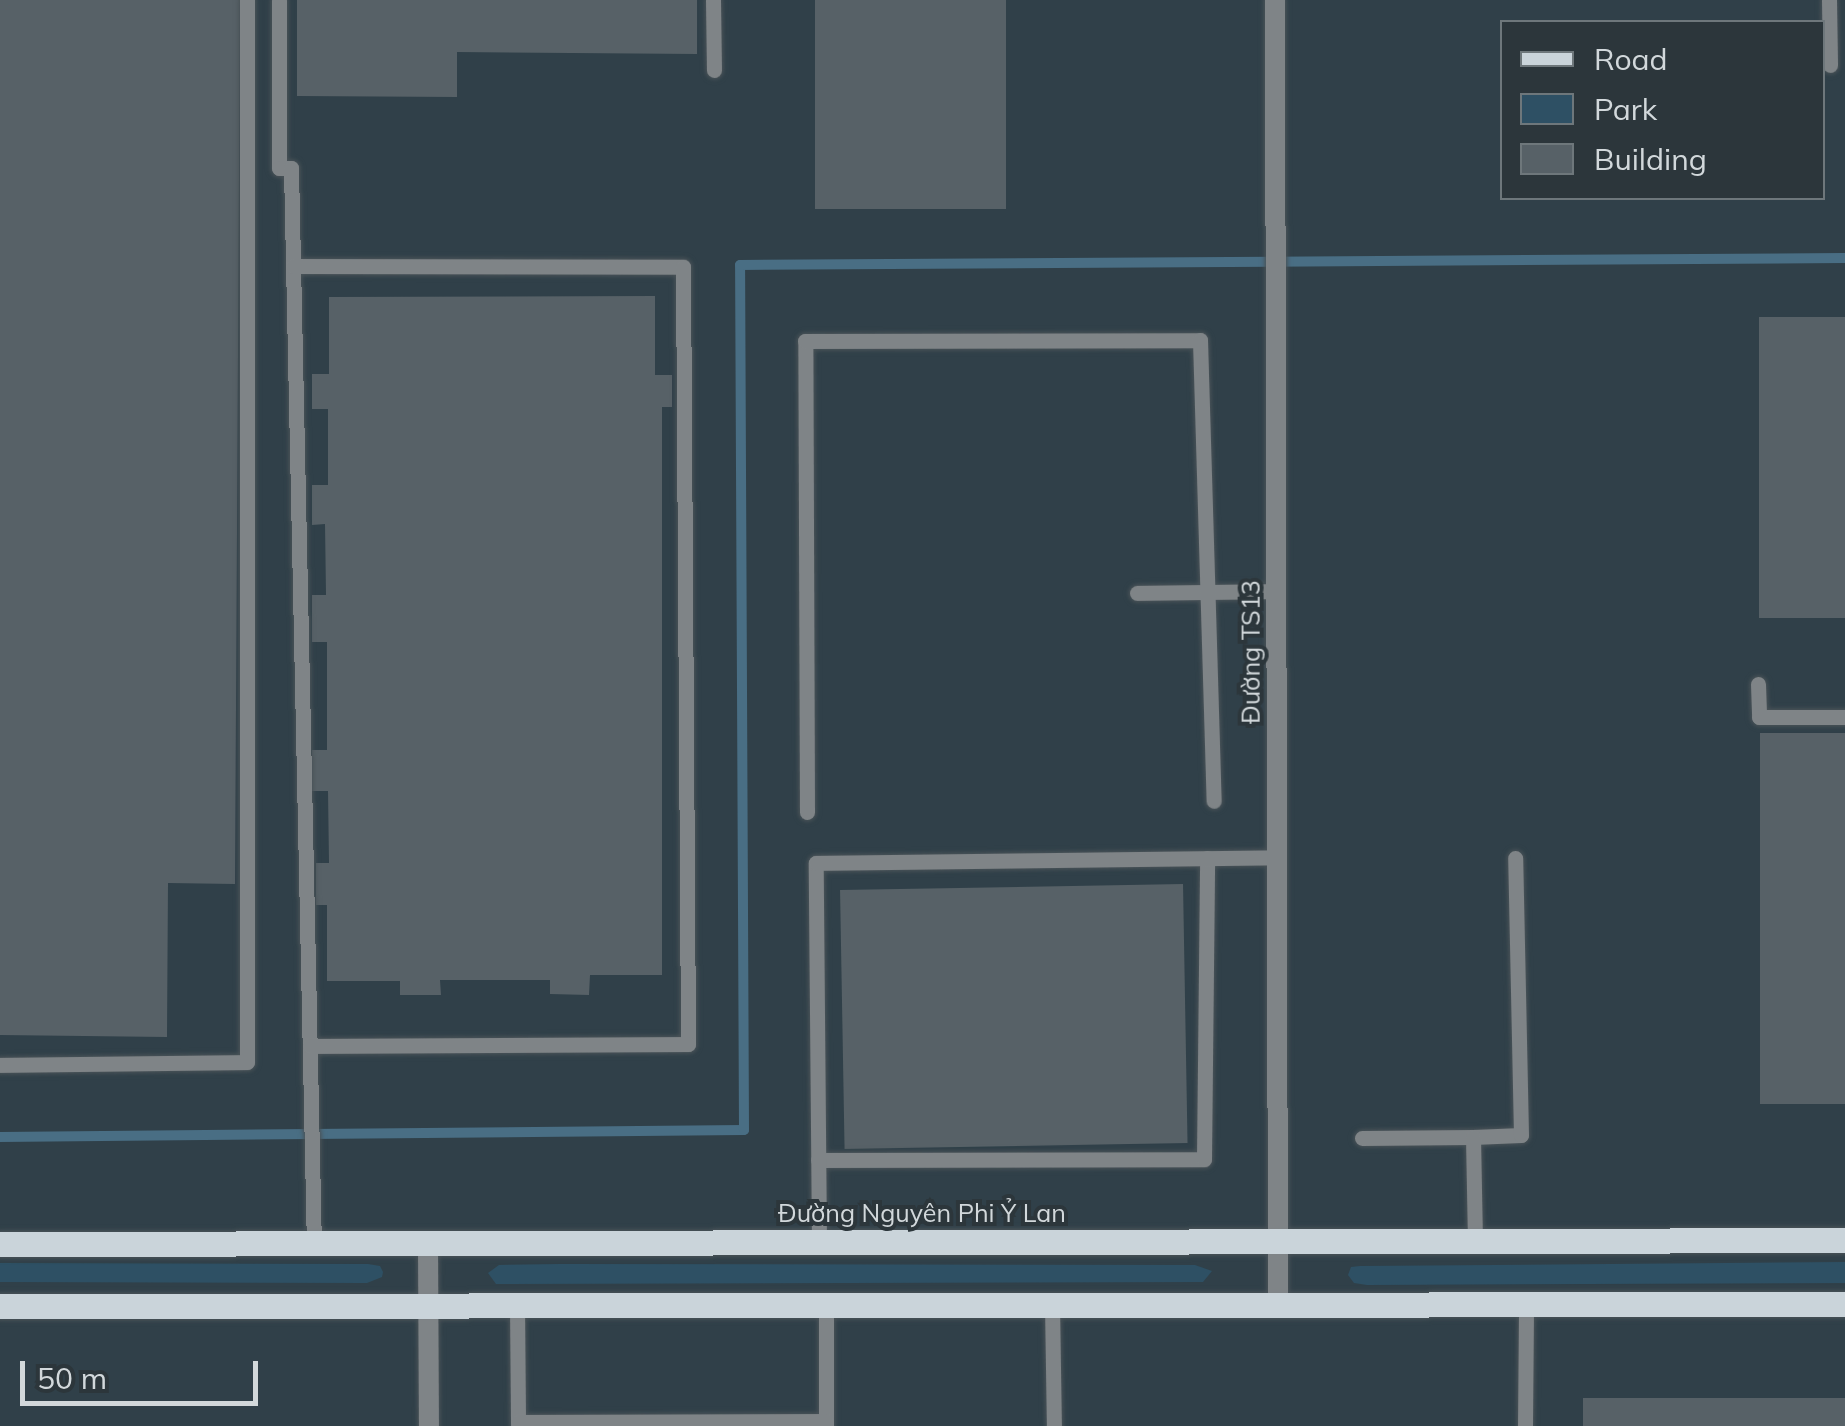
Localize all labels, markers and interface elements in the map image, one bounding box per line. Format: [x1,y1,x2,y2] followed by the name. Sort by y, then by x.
[1500,20,1825,200] legend
[1594,40,1668,78] text: Road
[1594,90,1657,128] text: Park
[1594,140,1707,178] text: Building
[1236,580,1266,724] street label: Đường TS13
[778,1198,1066,1228] street label: Đường Nguyên Phi Ỷ Lan
[25,1341,262,1403] scale bar
[37,1359,107,1397] text: 50 m

